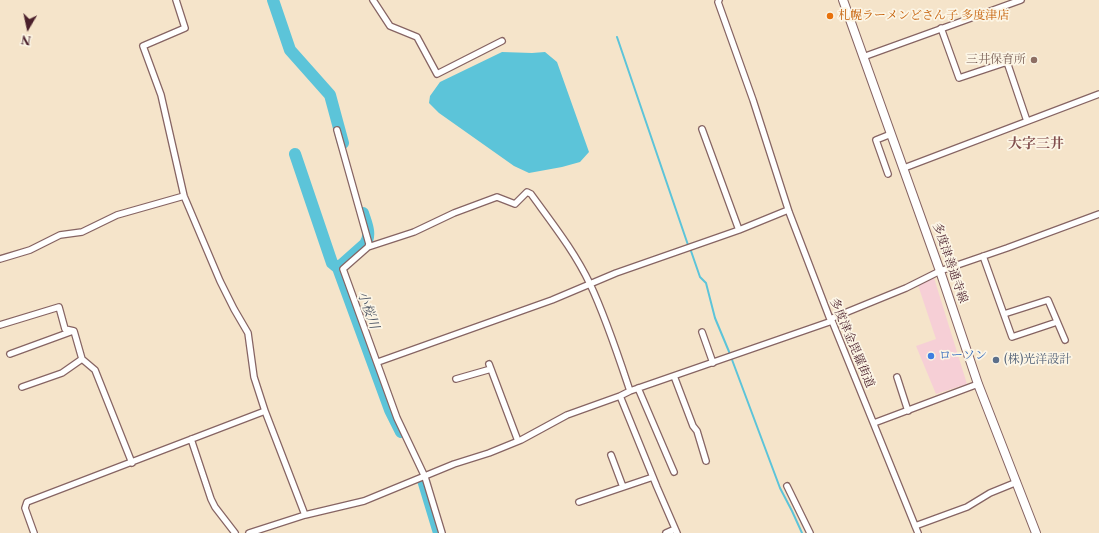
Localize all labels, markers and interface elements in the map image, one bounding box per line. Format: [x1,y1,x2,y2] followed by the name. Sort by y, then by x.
[8,8,48,48] north arrow
[838,9,1009,23] place label: 札幌ラーメンどさん子 多度津店
[825,11,835,21] marker: 札幌ラーメンどさん子 多度津店
[20,32,32,48] text: N
[966,53,1026,67] place label: 三井保育所
[1029,55,1039,65] marker: 三井保育所
[1008,136,1064,152] district label: 大字三井
[930,221,970,305] street label: 多度津善通寺線
[354,289,382,331] water label: 小桜川
[827,296,877,390] street label: 多度津金毘羅街道
[939,349,987,363] place label: ローソン
[926,351,936,361] marker: ローソン
[1004,353,1071,367] place label: (株)光洋設計
[991,355,1001,365] marker: (株)光洋設計

